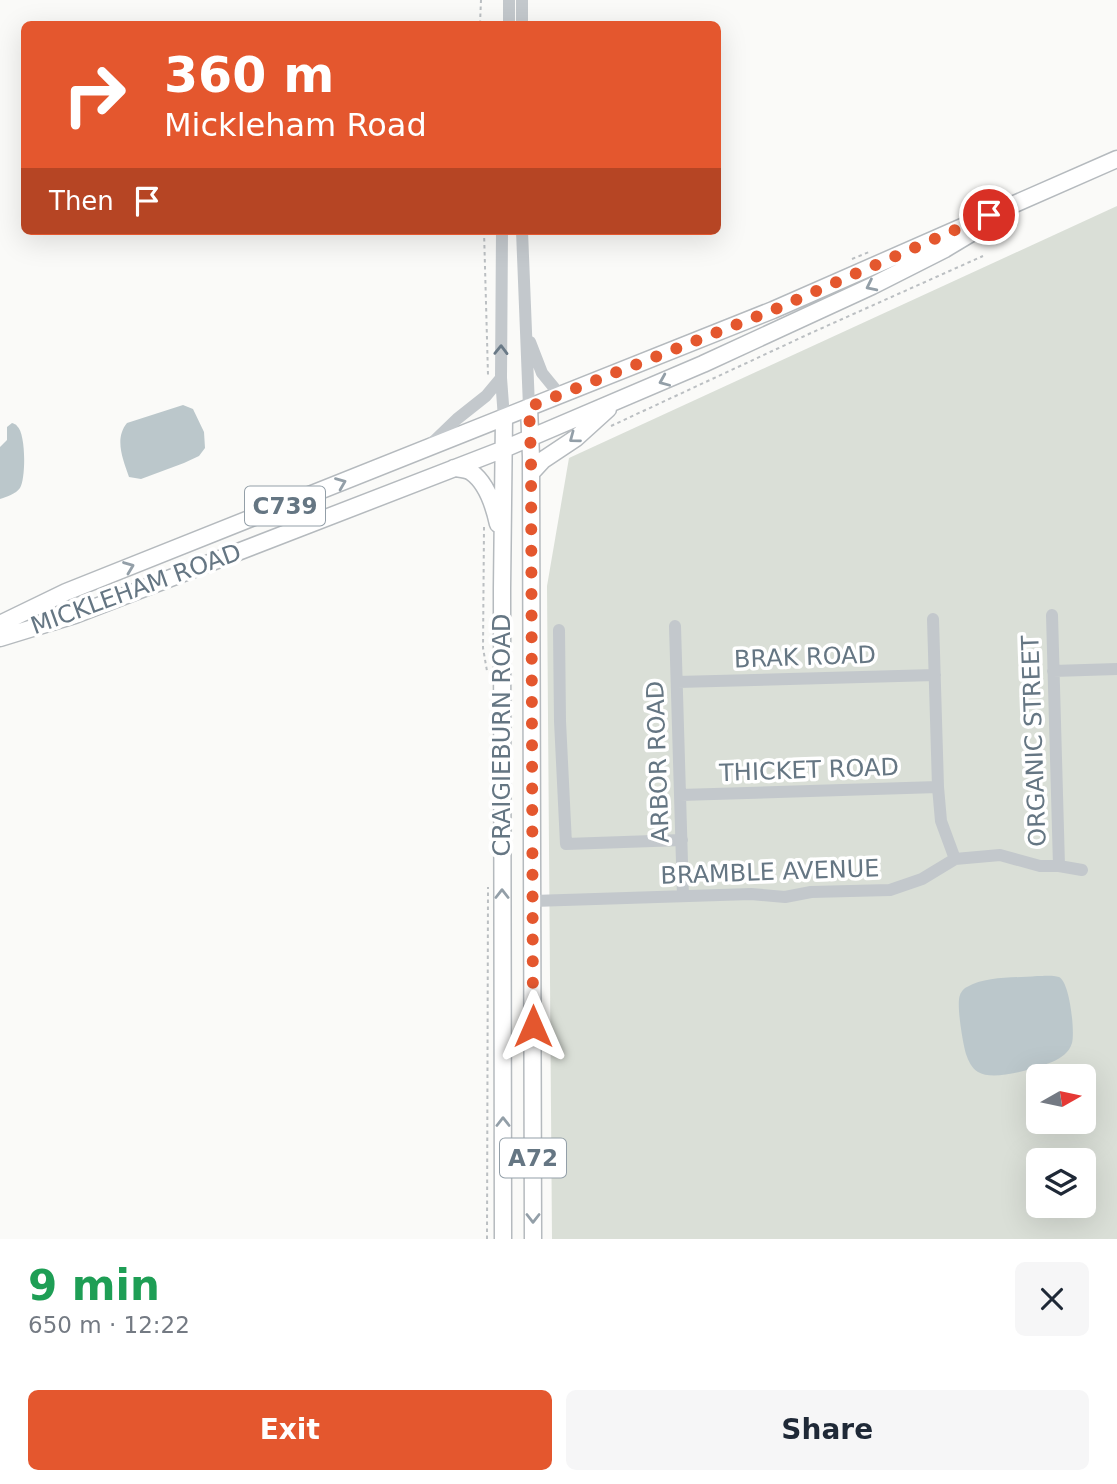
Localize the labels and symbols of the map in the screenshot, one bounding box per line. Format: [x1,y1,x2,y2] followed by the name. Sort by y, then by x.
[959,185,1019,245] pin
[866,278,878,292] one-way arrow
[493,344,509,354] one-way arrow
[659,373,671,387] one-way arrow
[570,429,582,442] one-way arrow
[334,478,346,492] one-way arrow
[245,486,325,526] road number: C739
[27,538,245,640] street label: MICKLEHAM ROAD
[123,562,135,576] one-way arrow
[488,613,516,857] street label: CRAIGIEBURN ROAD
[1016,634,1052,847] street label: ORGANIC STREET
[734,641,876,673] street label: BRAK ROAD
[641,680,675,844] street label: ARBOR ROAD
[718,753,899,787] street label: THICKET ROAD
[660,854,880,890] street label: BRAMBLE AVENUE
[494,889,510,899] one-way arrow
[496,989,570,1063] position arrow
[1026,1064,1096,1134] north arrow
[495,1116,511,1127] one-way arrow
[500,1138,566,1177] road number: A72
[525,1213,541,1224] one-way arrow

